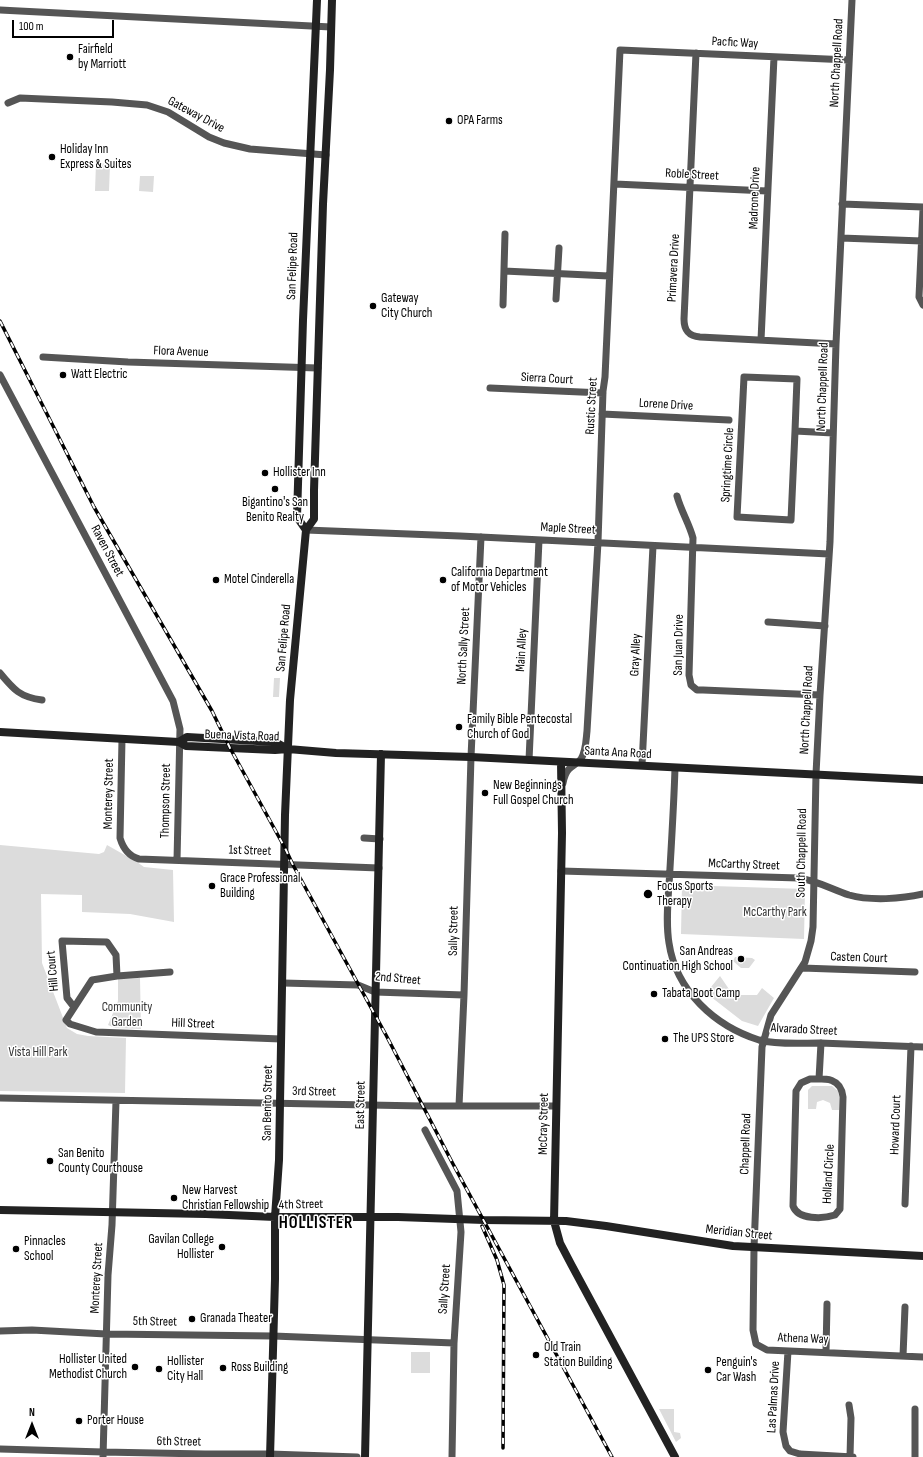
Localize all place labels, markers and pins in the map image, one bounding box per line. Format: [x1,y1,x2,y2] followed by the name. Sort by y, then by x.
[78,42,126,73] place label: Fairfield by Marriott
[65,52,75,62] marker: Fairfield by Marriott
[457,113,503,129] place label: OPA Farms
[444,116,454,126] marker: OPA Farms
[60,142,131,173] place label: Holiday Inn Express & Suites
[47,152,57,162] marker: Holiday Inn Express & Suites
[381,291,432,322] place label: Gateway City Church
[368,301,378,311] marker: Gateway City Church
[71,367,128,383] place label: Watt Electric
[58,370,68,380] marker: Watt Electric
[273,465,326,481] place label: Hollister Inn
[260,468,270,478] marker: Hollister Inn
[270,484,280,494] marker: Bigantino's San Benito Realty
[242,495,308,526] place label: Bigantino's San Benito Realty
[451,565,548,596] place label: California Department of Motor Vehicles
[224,572,294,588] place label: Motel Cinderella
[211,575,221,585] marker: Motel Cinderella
[438,575,448,585] marker: California Department of Motor Vehicles
[467,712,572,743] place label: Family Bible Pentecostal Church of God
[454,722,464,732] marker: Family Bible Pentecostal Church of God
[493,778,574,809] place label: New Beginnings Full Gospel Church
[480,788,490,798] marker: New Beginnings Full Gospel Church
[220,871,301,902] place label: Grace Professional Building
[657,879,713,910] place label: Focus Sports Therapy
[207,881,217,891] marker: Grace Professional Building
[642,888,654,900] marker: Focus Sports Therapy
[623,944,733,975] place label: San Andreas Continuation High School
[736,954,746,964] marker: San Andreas Continuation High School
[662,986,740,1002] place label: Tabata Boot Camp
[649,989,659,999] marker: Tabata Boot Camp
[673,1031,734,1047] place label: The UPS Store
[660,1034,670,1044] marker: The UPS Store
[58,1146,143,1177] place label: San Benito County Courthouse
[45,1156,55,1166] marker: San Benito County Courthouse
[182,1183,269,1214] place label: New Harvest Christian Fellowship
[169,1193,179,1203] marker: New Harvest Christian Fellowship
[148,1232,214,1263] place label: Gavilan College Hollister
[24,1234,66,1265] place label: Pinnacles School
[217,1242,227,1252] marker: Gavilan College Hollister
[11,1244,21,1254] marker: Pinnacles School
[200,1311,272,1327] place label: Granada Theater
[187,1314,197,1324] marker: Granada Theater
[544,1340,613,1371] place label: Old Train Station Building
[531,1350,541,1360] marker: Old Train Station Building
[49,1352,127,1383] place label: Hollister United Methodist Church
[167,1354,204,1385] place label: Hollister City Hall
[716,1355,757,1386] place label: Penguin's Car Wash
[231,1360,288,1376] place label: Ross Building
[130,1362,140,1372] marker: Hollister United Methodist Church
[218,1363,228,1373] marker: Ross Building
[154,1364,164,1374] marker: Hollister City Hall
[703,1365,713,1375] marker: Penguin's Car Wash
[87,1413,144,1429] place label: Porter House
[74,1416,84,1426] marker: Porter House

